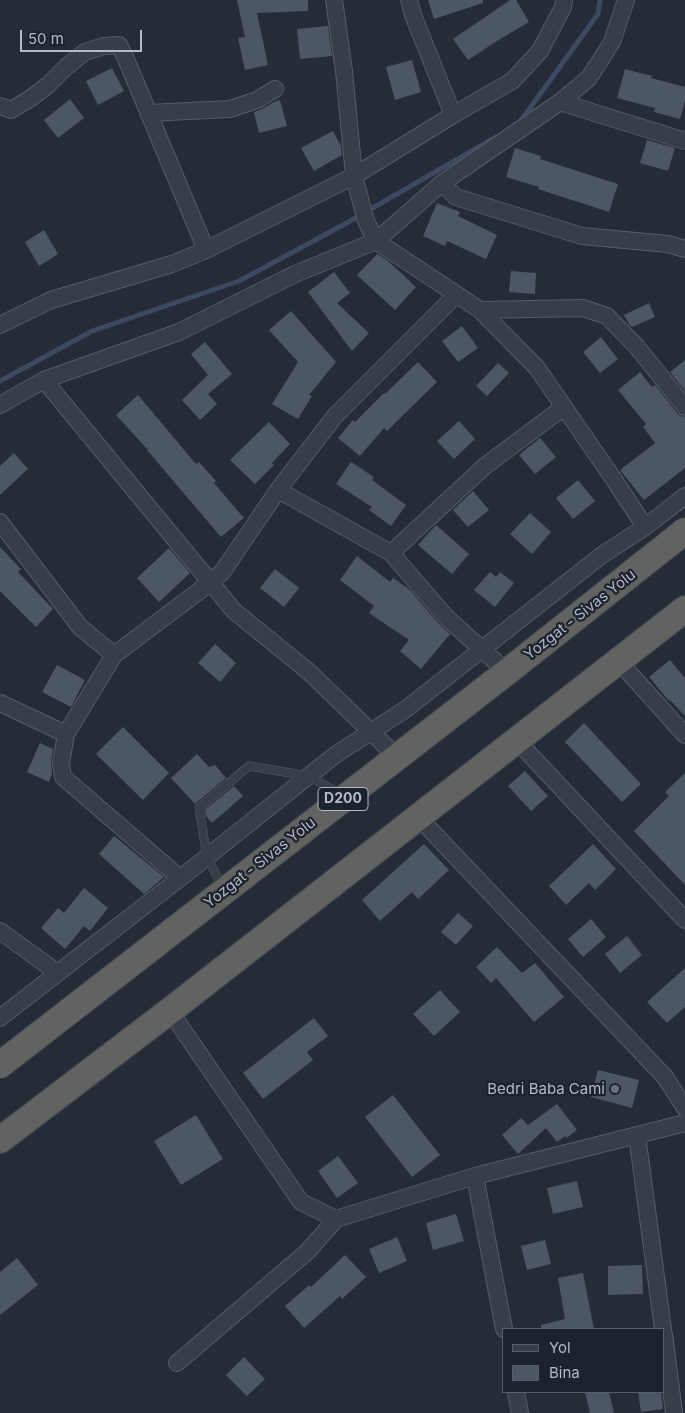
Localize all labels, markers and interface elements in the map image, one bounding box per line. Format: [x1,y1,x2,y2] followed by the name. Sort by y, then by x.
[22,20,145,52] scale bar
[28,29,64,48] text: 50 m
[521,566,639,664] street label: Yozgat - Sivas Yolu
[318,788,368,811] road number: D200
[201,814,319,912] street label: Yozgat - Sivas Yolu
[487,1080,605,1098] place label: Bedri Baba Cami
[609,1083,621,1095] marker: Bedri Baba Cami
[502,1328,665,1393] legend
[549,1338,571,1357] text: Yol
[549,1363,580,1382] text: Bina

